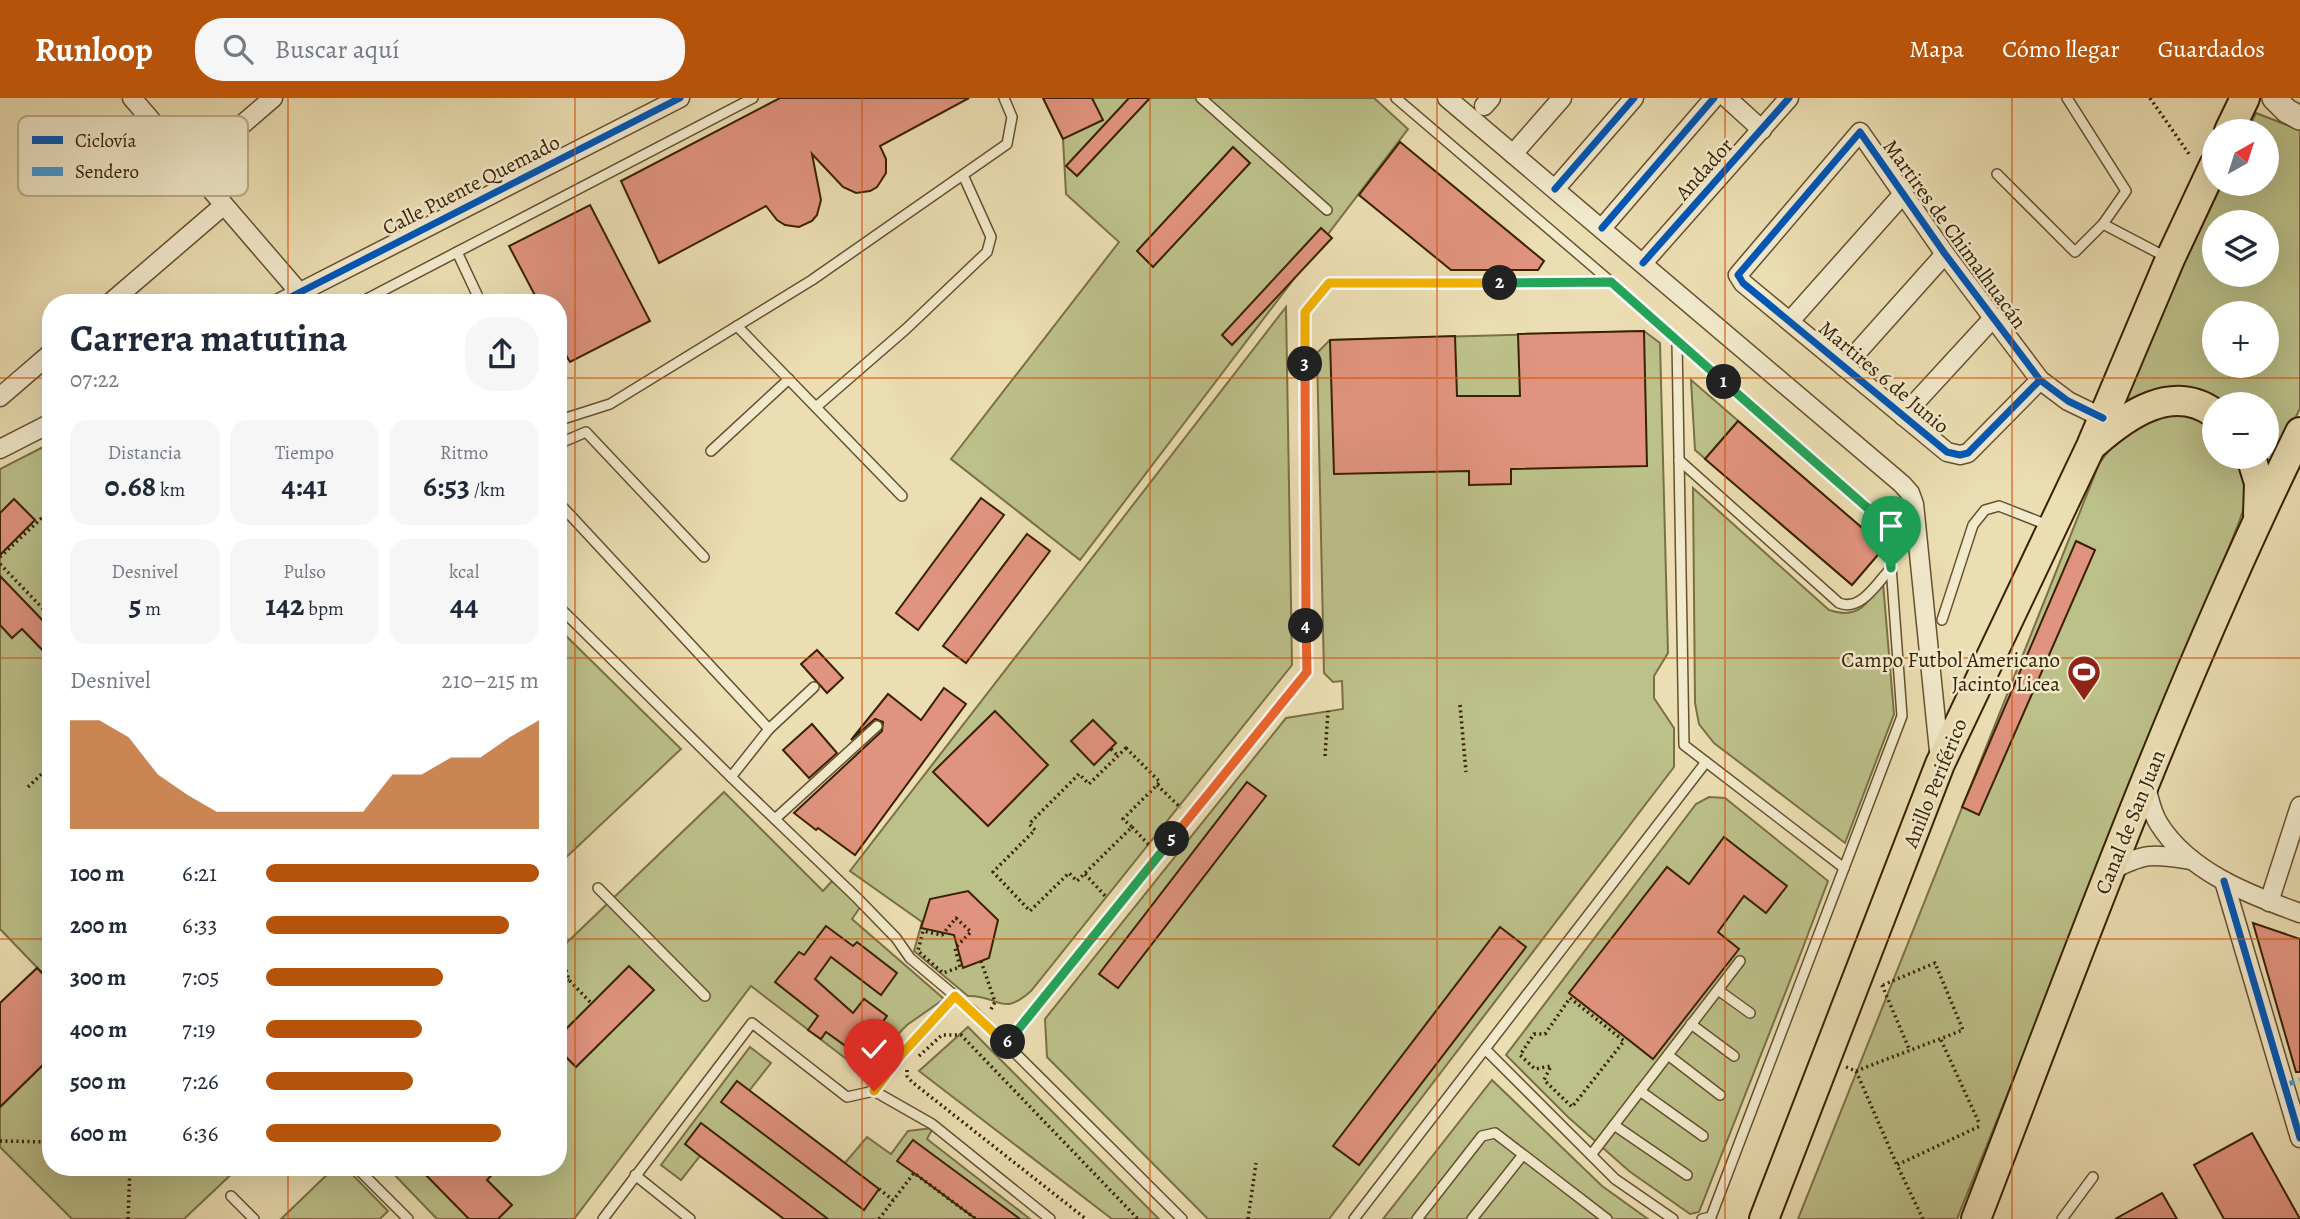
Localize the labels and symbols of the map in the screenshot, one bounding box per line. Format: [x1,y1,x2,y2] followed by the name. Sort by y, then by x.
[18,116,248,196] legend
[2202,119,2278,196] north arrow
[75,128,137,154] text: Ciclovía
[378,128,564,242] street label: Calle Puente Quemado
[1668,132,1739,207] street label: Andador
[1877,134,2033,334] street label: Martires de Chimalhuacán
[75,159,139,185] text: Sendero
[1482,266,1518,300] pin: 2
[1813,314,1955,440] street label: Martires 6 de Junio
[1288,346,1322,382] pin: 3
[1706,364,1742,400] pin: 1
[1861,496,1921,568] pin
[1288,608,1324,644] pin: 4
[1841,646,2060,698] place label: Campo Futbol Americano Jacinto Licea
[2065,653,2103,702] sports icon: Campo Futbol Americano Jacinto Licea
[1896,714,1974,853] street label: Anillo Periférico
[2088,746,2172,898] street label: Canal de San Juan
[1154,822,1190,856] pin: 5
[844,1019,904,1091] pin
[990,1024,1026,1060] pin: 6

